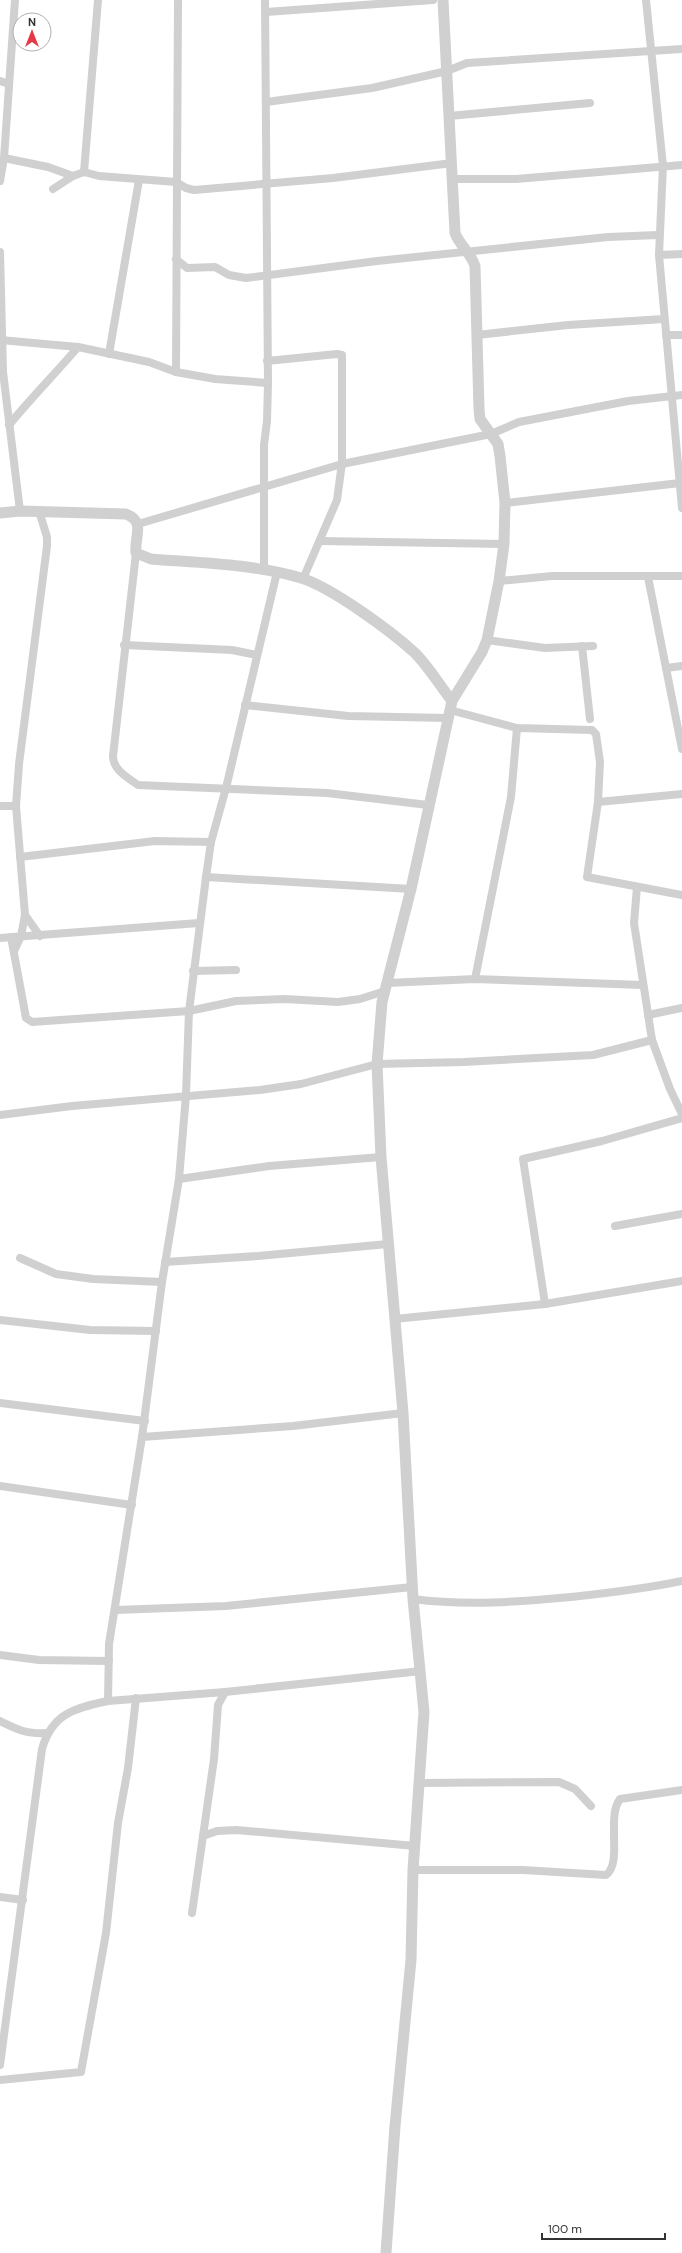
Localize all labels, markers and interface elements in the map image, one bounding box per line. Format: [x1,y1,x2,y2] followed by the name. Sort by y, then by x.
[12,12,52,52] north arrow
[28,15,36,29] text: N
[542,2215,665,2241] scale bar
[548,2221,582,2237] text: 100 m

